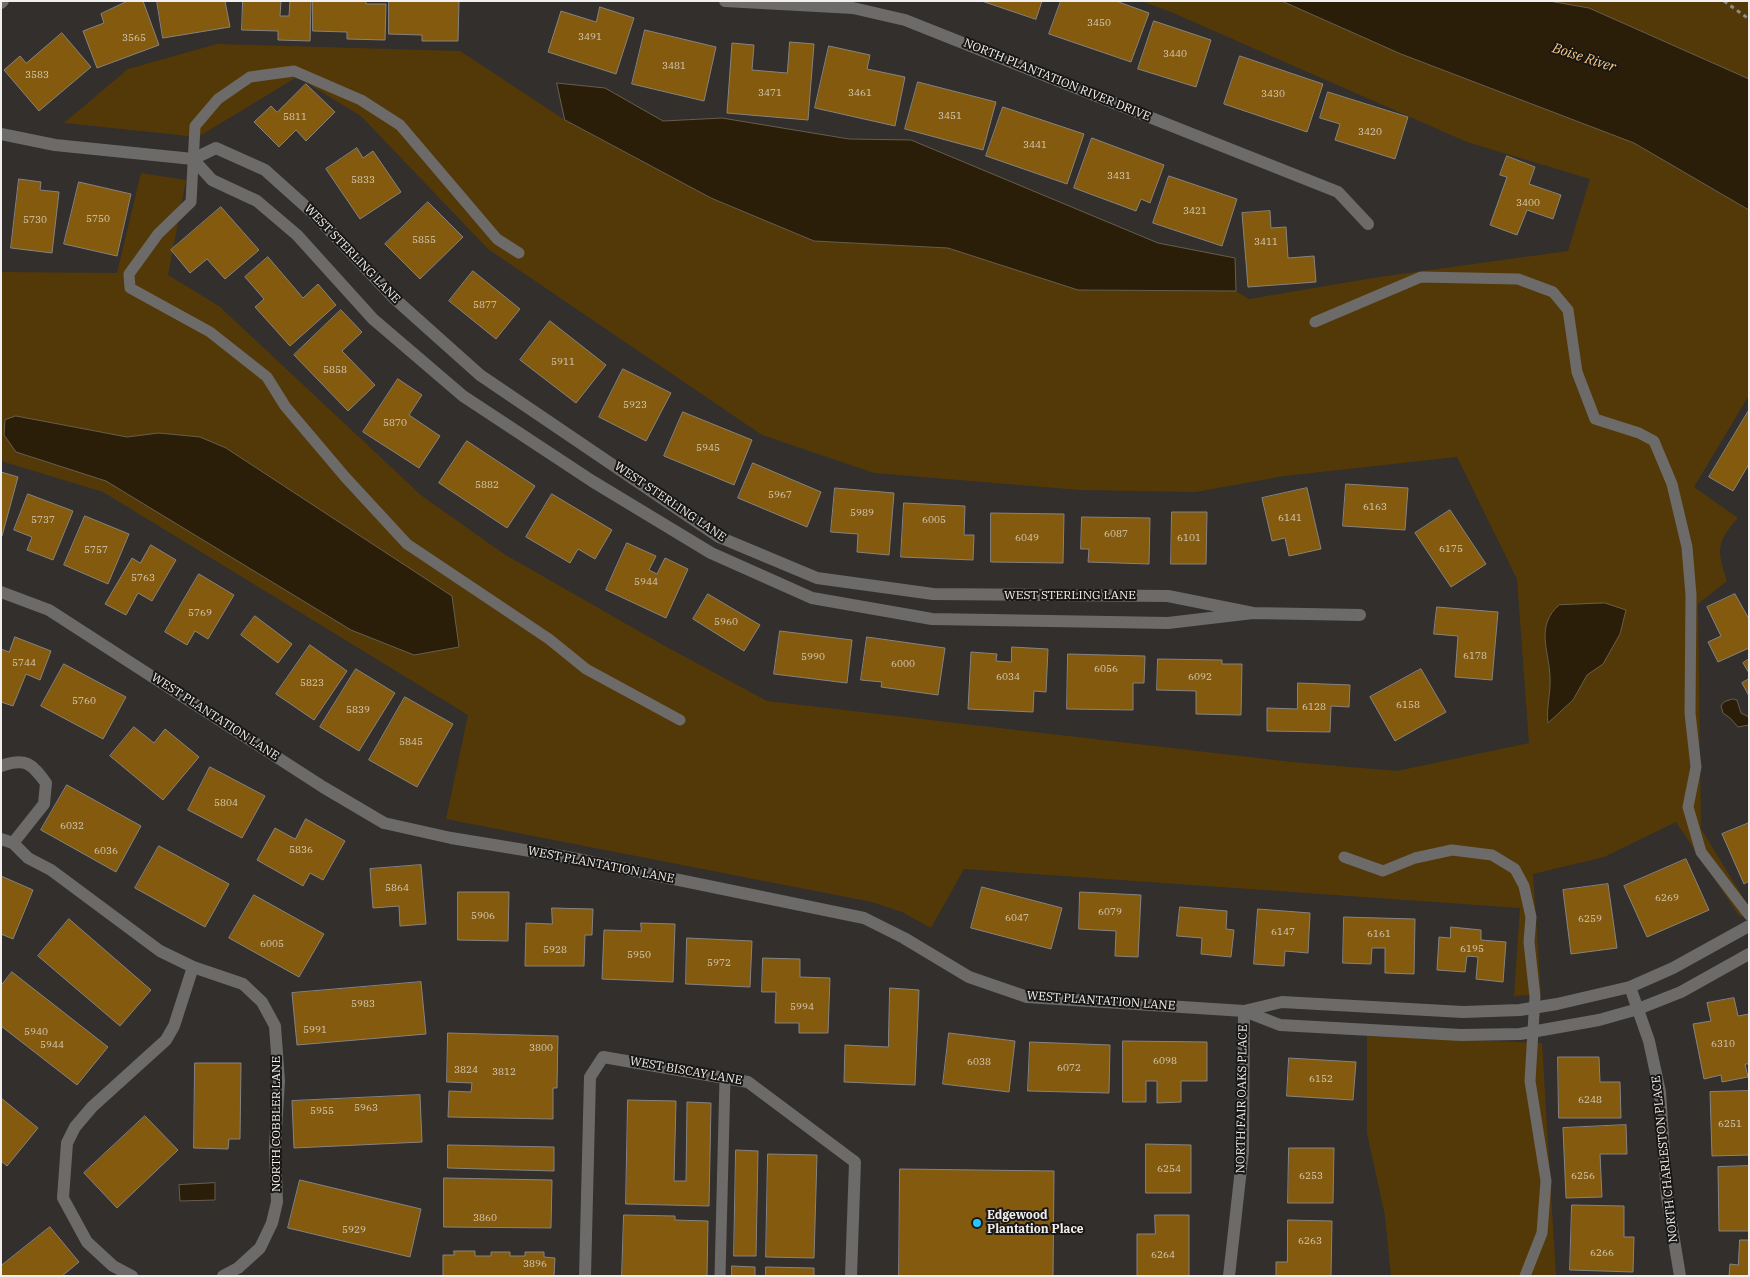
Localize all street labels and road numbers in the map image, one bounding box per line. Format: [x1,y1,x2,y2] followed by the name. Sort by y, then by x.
[961,36,1153,124] street label: NORTH PLANTATION RIVER DRIVE
[301,202,403,306] street label: WEST STERLING LANE
[611,459,729,545] street label: WEST STERLING LANE
[1004,589,1136,603] street label: WEST STERLING LANE
[149,670,281,764] street label: WEST PLANTATION LANE
[526,844,676,886] street label: WEST PLANTATION LANE
[1026,989,1176,1013] street label: WEST PLANTATION LANE
[1234,1024,1250,1174] street label: NORTH FAIR OAKS PLACE
[629,1054,743,1088] street label: WEST BISCAY LANE
[270,1056,284,1192] street label: NORTH COBBLER LANE
[1649,1075,1681,1243] street label: NORTH CHARLESTON PLACE

